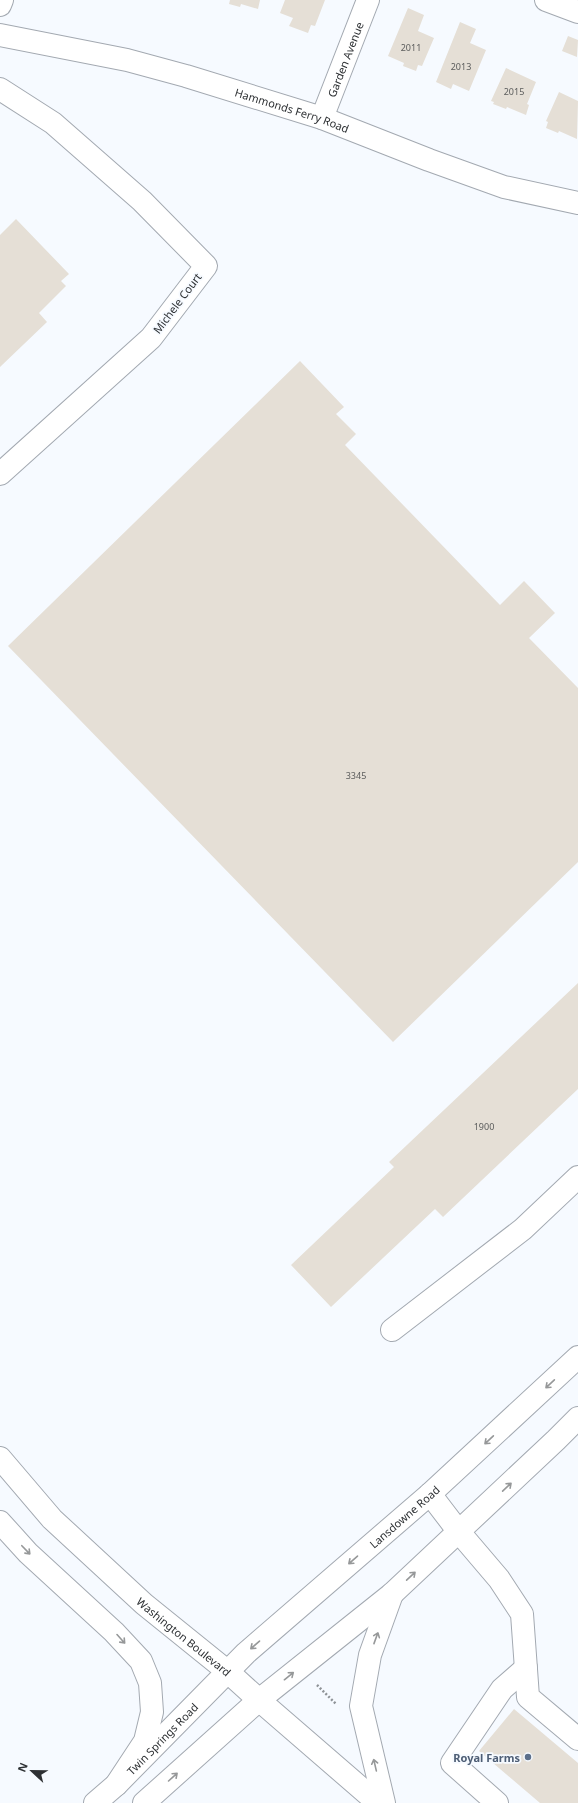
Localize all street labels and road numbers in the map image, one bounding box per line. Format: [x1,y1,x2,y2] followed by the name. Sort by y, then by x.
[323,19,366,99] street label: Garden Avenue
[233,84,351,135] street label: Hammonds Ferry Road
[149,270,205,336] street label: Michele Court
[366,1482,442,1551] street label: Lansdowne Road
[134,1594,235,1679] street label: Washington Boulevard
[123,1699,201,1778] street label: Twin Springs Road

